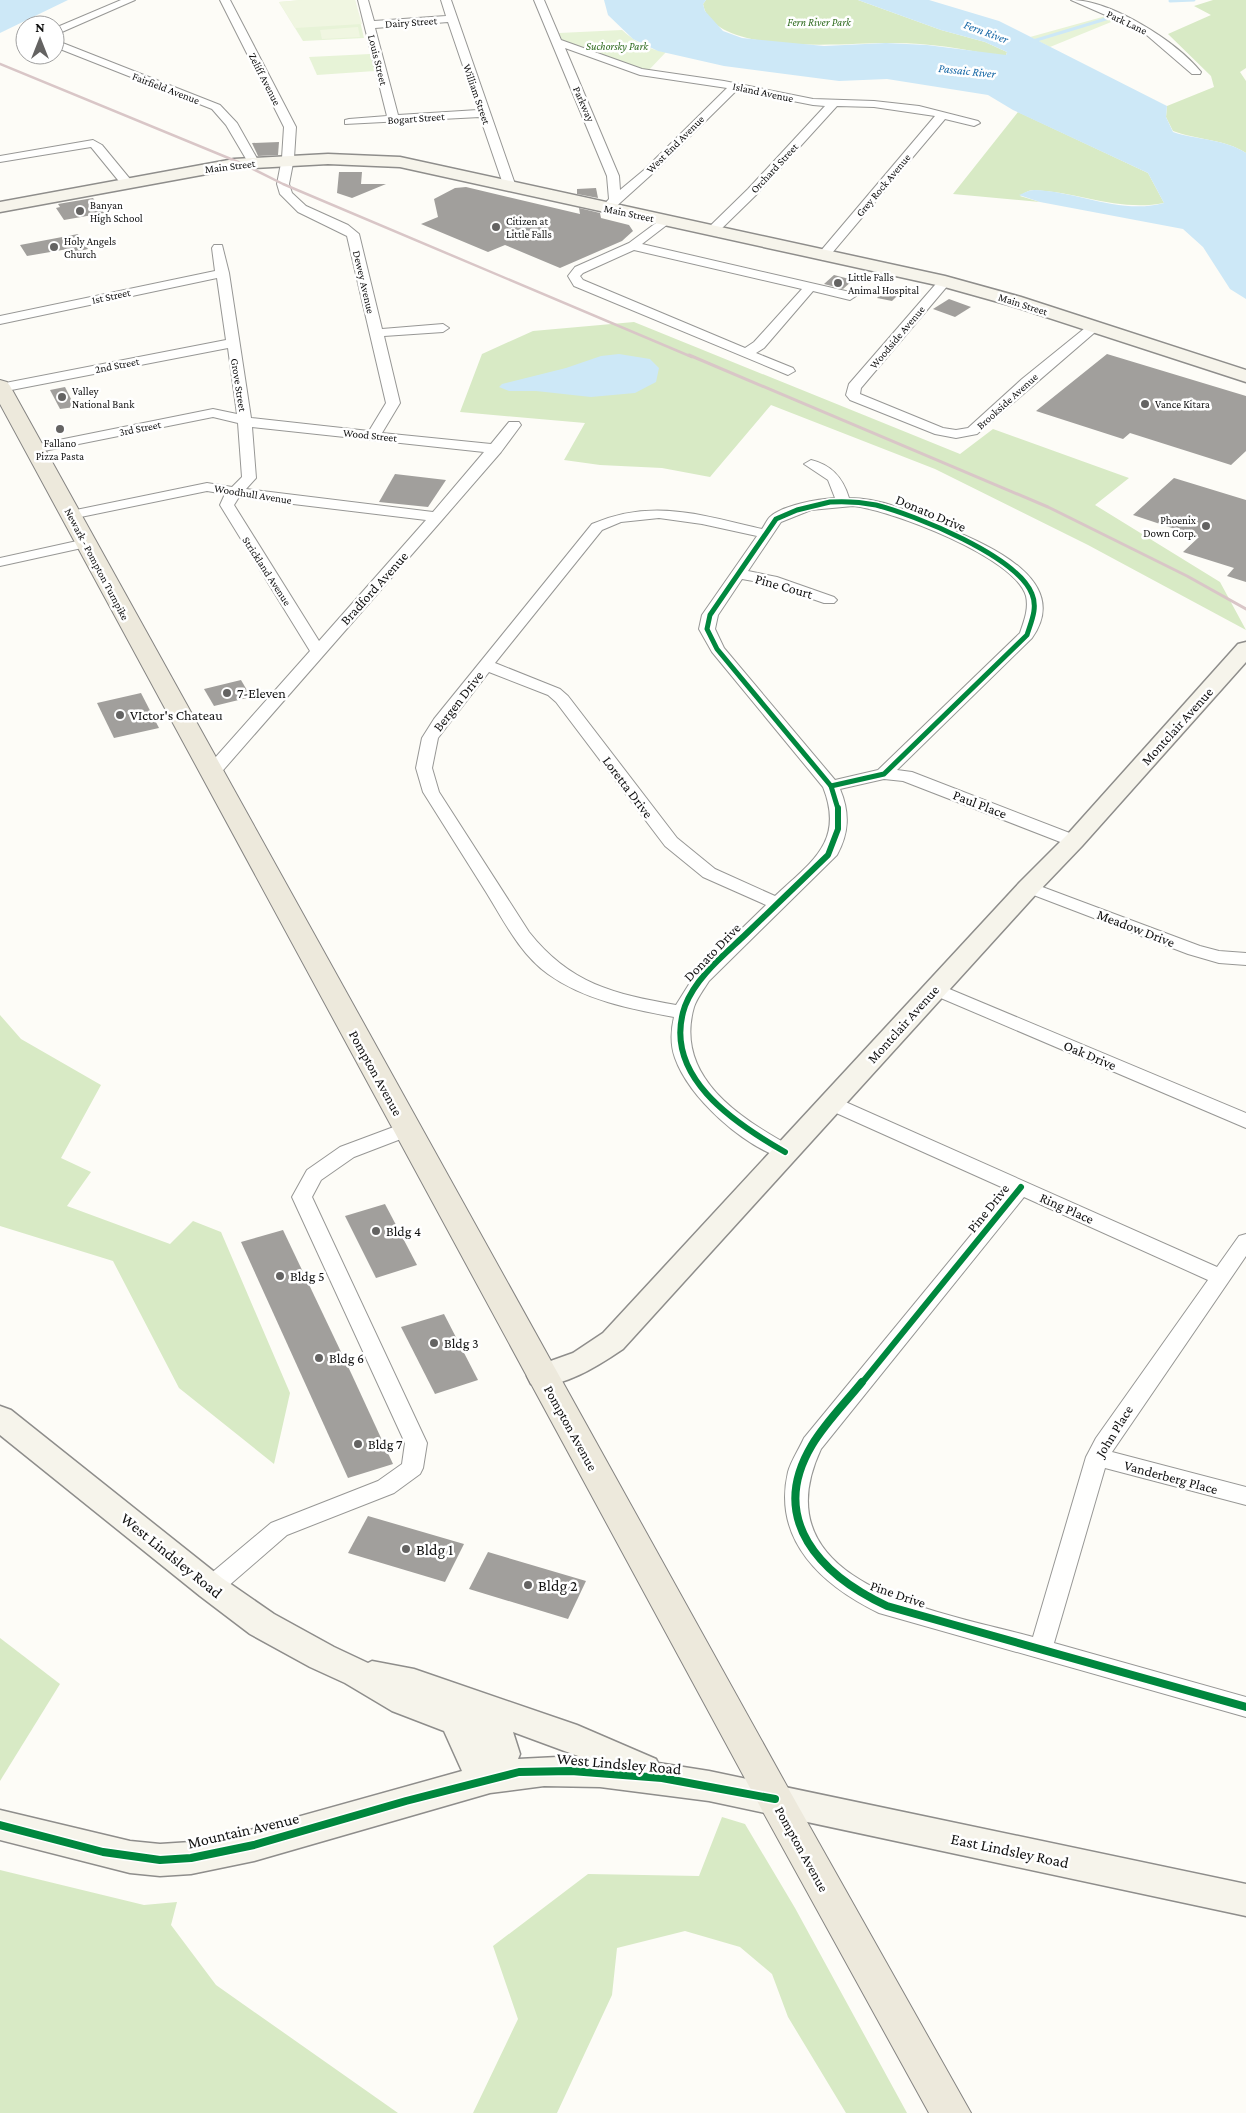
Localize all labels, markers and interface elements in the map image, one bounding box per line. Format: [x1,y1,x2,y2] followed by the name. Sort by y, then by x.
[1105,7,1149,37] street label: Park Lane
[385,14,438,31] street label: Dairy Street
[15,15,65,65] north arrow
[787,16,852,28] park label: Fern River Park
[962,18,1011,47] water label: Fern River
[35,19,45,35] text: N
[366,33,390,87] street label: Louis Street
[586,40,649,53] park label: Suchorsky Park
[247,51,283,107] street label: Zeliff Avenue
[938,61,997,81] water label: Passaic River
[461,62,493,126] street label: William Street
[131,70,201,106] street label: Fairfield Avenue
[732,80,795,104] street label: Island Avenue
[570,84,597,125] street label: Parkway
[387,110,445,127] street label: Bogart Street
[644,113,706,175] street label: West End Avenue
[748,140,800,195] street label: Orchard Street
[853,151,914,219] street label: Grey Rock Avenue
[204,157,256,175] street label: Main Street
[90,199,143,225] place label: Banyan High School
[603,202,655,224] street label: Main Street
[74,205,86,217] marker: Banyan High School
[506,215,552,240] place label: Citizen at Little Falls
[490,221,502,233] marker: Citizen at Little Falls
[64,235,116,260] place label: Holy Angels Church
[48,241,60,253] marker: Holy Angels Church
[350,249,377,315] street label: Dewey Avenue
[848,271,919,297] place label: Little Falls Animal Hospital
[832,277,844,289] marker: Little Falls Animal Hospital
[90,286,132,306] street label: 1st Street
[997,290,1049,318] street label: Main Street
[867,303,927,371] street label: Woodside Avenue
[94,355,140,375] street label: 2nd Street
[229,358,249,413] street label: Grove Street
[974,370,1040,432] street label: Brookside Avenue
[72,385,135,410] place label: Valley National Bank
[56,391,68,403] marker: Valley National Bank
[1139,398,1151,410] marker: Vance Kitara
[1155,398,1210,410] place label: Vance Kitara
[118,418,162,438] street label: 3rd Street
[54,423,66,435] marker: Fallano Pizza Pasta
[342,426,398,444] street label: Wood Street
[36,437,84,462] place label: Fallano Pizza Pasta
[213,482,293,506] street label: Woodhull Avenue
[893,491,969,535] street label: Donato Drive
[61,506,132,623] street label: Newark - Pompton Turnpike
[1143,514,1196,540] place label: Phoenix Down Corp.
[1200,520,1212,532] marker: Phoenix Down Corp.
[240,534,294,608] street label: Strickland Avenue
[337,548,411,628] street label: Bradford Avenue
[753,570,815,602] street label: Pine Court
[430,668,486,734] street label: Bergen Drive
[1138,684,1216,768] street label: Montclair Avenue
[237,685,286,701] place label: 7-Eleven
[221,687,233,699] marker: 7-Eleven
[130,707,223,723] place label: VIctor's Chateau
[114,709,126,721] marker: VIctor's Chateau
[599,753,657,821] street label: Loretta Drive
[951,786,1009,822] street label: Paul Place
[1095,906,1177,950] street label: Meadow Drive
[680,920,744,984] street label: Donato Drive
[864,982,942,1066] street label: Montclair Avenue
[346,1028,406,1118] street label: Pompton Avenue
[1061,1037,1119,1073] street label: Oak Drive
[964,1181,1012,1235] street label: Pine Drive
[1038,1189,1096,1227] street label: Ring Place
[386,1223,421,1239] place label: Bldg 4
[370,1225,382,1237] marker: Bldg 4
[290,1268,325,1284] place label: Bldg 5
[274,1270,286,1282] marker: Bldg 5
[444,1335,479,1351] place label: Bldg 3
[428,1337,440,1349] marker: Bldg 3
[329,1350,364,1366] place label: Bldg 6
[313,1352,325,1364] marker: Bldg 6
[541,1383,601,1473] street label: Pompton Avenue
[1091,1402,1136,1461] street label: John Place
[368,1436,403,1452] place label: Bldg 7
[352,1438,364,1450] marker: Bldg 7
[1122,1457,1220,1497] street label: Vanderberg Place
[117,1509,226,1603] street label: West Lindsley Road
[416,1541,453,1559] place label: Bldg 1
[400,1543,412,1555] marker: Bldg 1
[538,1577,578,1595] place label: Bldg 2
[868,1577,928,1611] street label: Pine Drive
[522,1579,534,1591] marker: Bldg 2
[556,1750,683,1778] street label: West Lindsley Road
[772,1804,832,1894] street label: Pompton Avenue
[186,1809,300,1852] street label: Mountain Avenue
[949,1830,1071,1872] street label: East Lindsley Road

